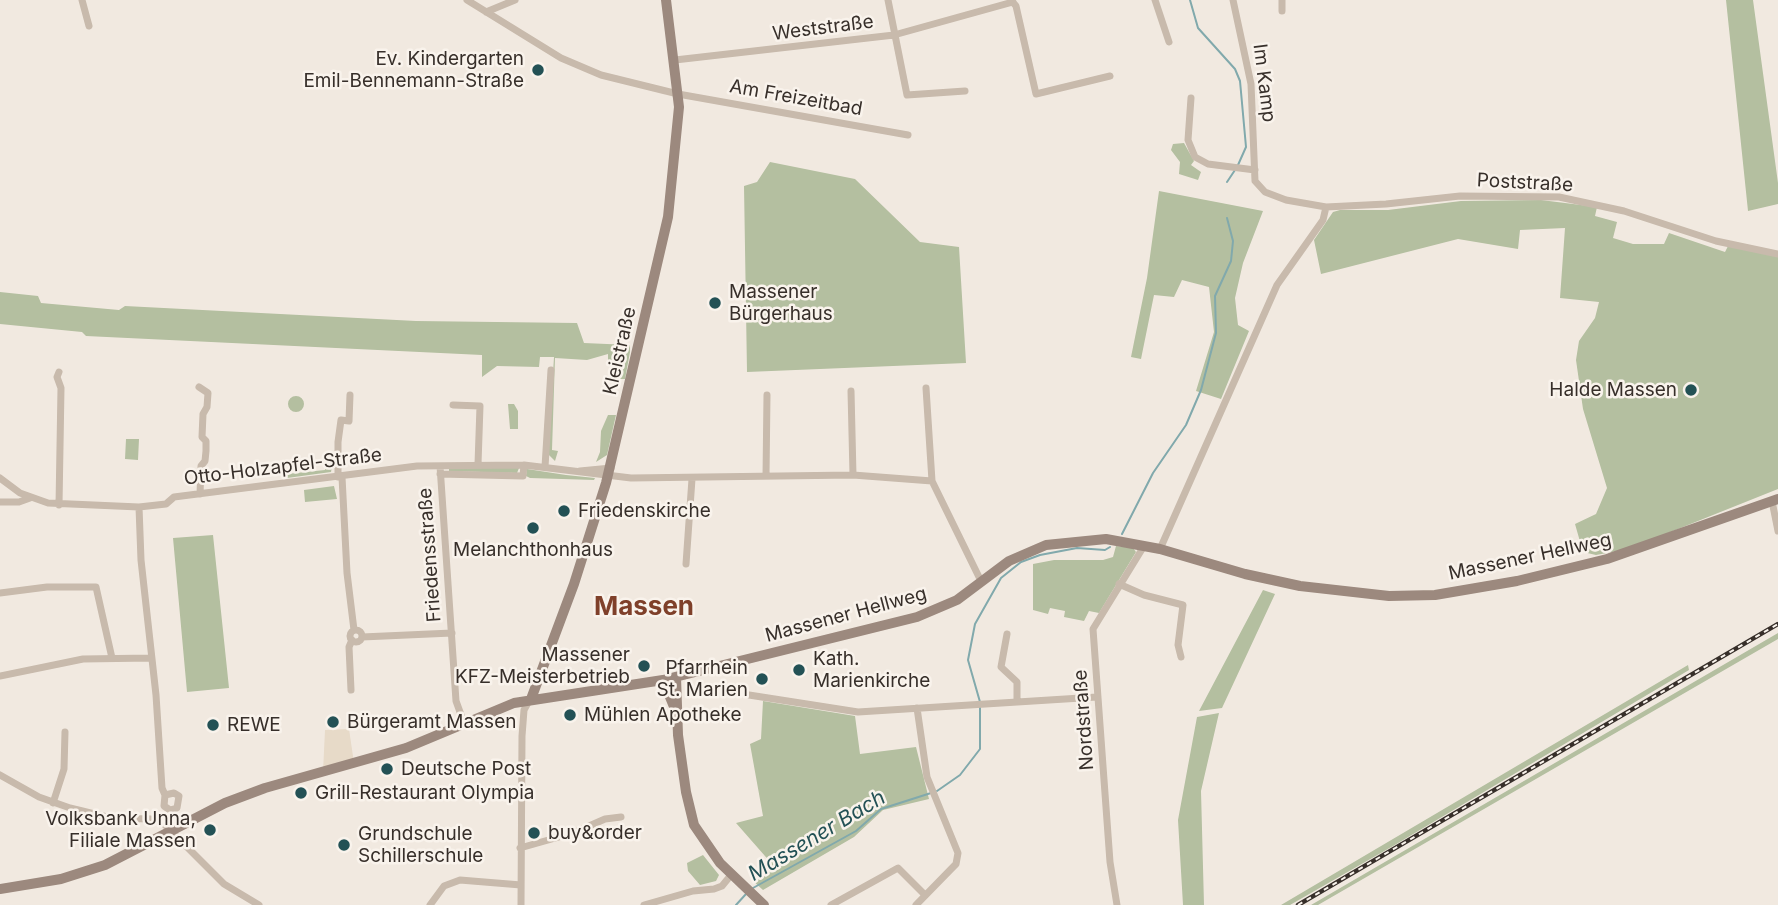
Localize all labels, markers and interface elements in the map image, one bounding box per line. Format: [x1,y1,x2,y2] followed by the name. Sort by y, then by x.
[771,10,875,46] street label: Weststraße
[1248,43,1280,123] street label: Im Kamp
[303,48,524,92] place label: Ev. Kindergarten Emil-Bennemann-Straße
[530,62,546,78] marker: Ev. Kindergarten Emil-Bennemann-Straße
[728,75,864,121] street label: Am Freizeitbad
[1476,169,1574,197] street label: Poststraße
[729,281,833,325] place label: Massener Bürgerhaus
[707,295,723,311] marker: Massener Bürgerhaus
[599,305,641,397] street label: Kleistraße
[1549,379,1677,401] place label: Halde Massen
[1683,382,1699,398] marker: Halde Massen
[183,444,383,490] street label: Otto-Holzapfel-Straße
[414,487,446,623] street label: Friedensstraße
[578,500,711,522] place label: Friedenskirche
[556,503,572,519] marker: Friedenskirche
[525,520,541,536] marker: Melanchthonhaus
[1446,529,1614,585] street label: Massener Hellweg
[453,539,613,561] place label: Melanchthonhaus
[763,582,929,648] street label: Massener Hellweg
[594,591,694,623] district label: Massen
[455,644,630,688] place label: Massener KFZ-Meisterbetrieb
[813,648,930,692] place label: Kath. Marienkirche
[657,657,748,701] place label: Pfarrhein St. Marien
[636,658,652,674] marker: Massener KFZ-Meisterbetrieb
[791,662,807,678] marker: Kath. Marienkirche
[1069,669,1099,771] street label: Nordstraße
[754,671,770,687] marker: Pfarrhein St. Marien
[584,704,742,726] place label: Mühlen Apotheke
[562,707,578,723] marker: Mühlen Apotheke
[347,711,516,733] place label: Bürgeramt Massen
[227,714,281,736] place label: REWE
[325,714,341,730] marker: Bürgeramt Massen
[205,717,221,733] marker: REWE
[401,758,531,780] place label: Deutsche Post
[379,761,395,777] marker: Deutsche Post
[315,782,534,804] place label: Grill-Restaurant Olympia
[293,785,309,801] marker: Grill-Restaurant Olympia
[744,785,890,887] water label: Massener Bach
[45,808,196,852] place label: Volksbank Unna, Filiale Massen
[202,822,218,838] marker: Volksbank Unna, Filiale Massen
[548,822,642,844] place label: buy&order
[358,823,483,867] place label: Grundschule Schillerschule
[526,825,542,841] marker: buy&order
[336,837,352,853] marker: Grundschule Schillerschule

